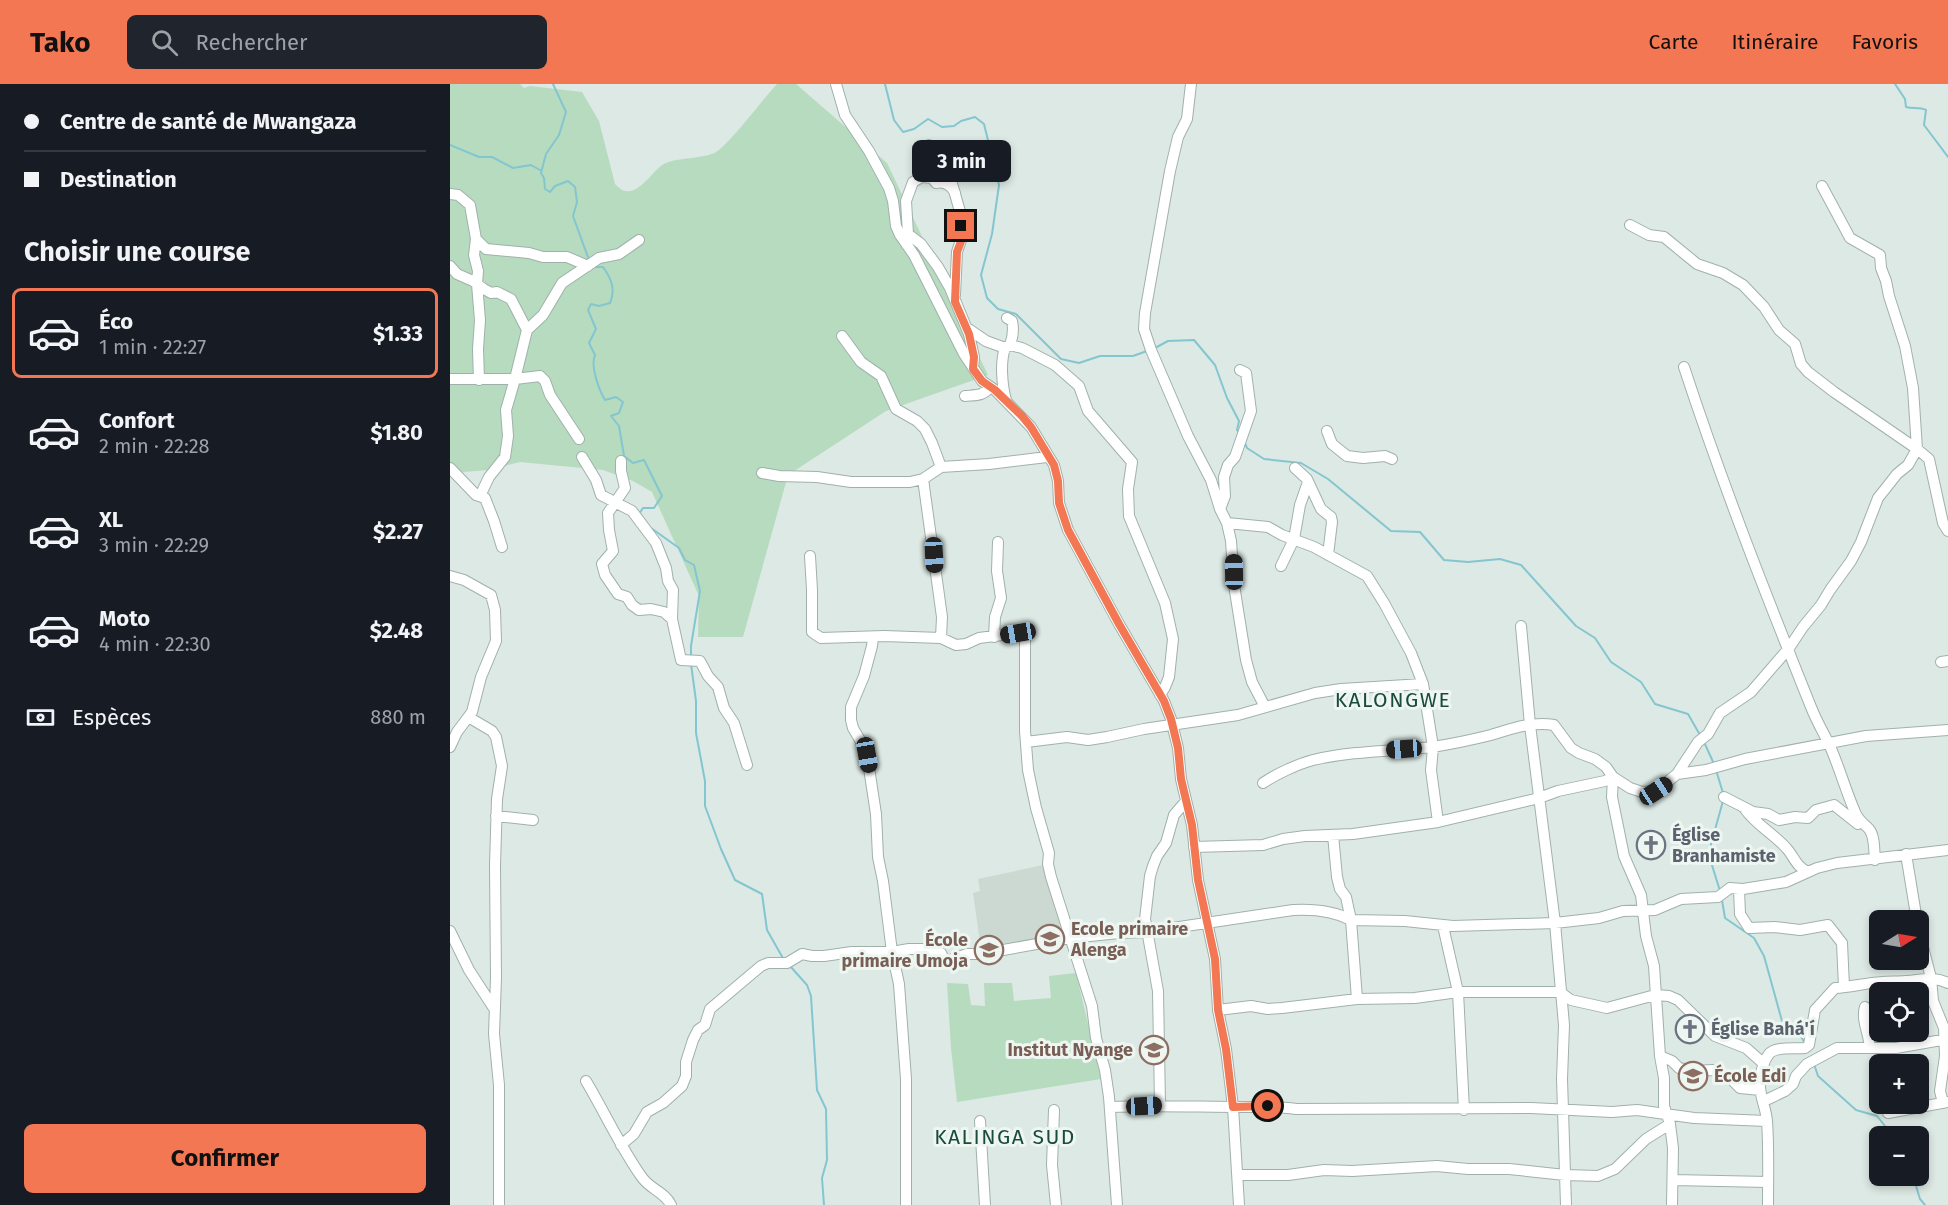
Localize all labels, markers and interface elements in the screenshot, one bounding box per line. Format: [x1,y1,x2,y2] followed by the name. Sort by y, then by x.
[127,15,547,69] search box
[30,26,91,59] text: Tako
[148,26,181,59] icon: search
[196,29,308,56] text: Rechercher
[1649,29,1698,55] text: Carte
[1731,29,1818,55] text: Itinéraire
[1851,29,1918,55] text: Favoris
[60,108,357,135] text: Centre de santé de Mwangaza
[912,139,1010,181] callout: 3 min
[937,149,986,173] text: 3 min
[60,166,177,193] text: Destination
[947,212,974,239] route end
[24,236,250,268] text: Choisir une course
[27,306,81,360] icon: car
[99,308,133,335] text: Éco
[373,320,423,347] text: $1.33
[99,335,206,359] text: 1 min · 22:27
[27,405,81,459] icon: car
[99,407,175,434] text: Confort
[371,419,423,446] text: $1.80
[99,434,210,458] text: 2 min · 22:28
[27,504,81,558] icon: car
[99,506,123,533] text: XL
[373,518,423,545] text: $2.27
[99,533,209,557] text: 3 min · 22:29
[924,537,944,573] car
[1225,554,1243,590] car
[27,603,81,657] icon: car
[99,605,150,632] text: Moto
[370,617,423,644] text: $2.48
[999,621,1037,645] car
[99,632,211,656] text: 4 min · 22:30
[1335,687,1451,713] district label: KALONGWE
[24,701,57,734] icon: cash
[72,704,151,731] text: Espèces
[370,705,426,729] text: 880 m
[855,736,879,774] car
[1385,739,1423,759] car
[1636,774,1676,808] car
[1672,823,1776,867] place label: Église Branhamiste
[1635,829,1667,861] church icon: Église Branhamiste
[1869,910,1929,970] north arrow
[1869,910,1929,1186] map controls
[1070,918,1188,961] place label: Ecole primaire Alenga
[1034,923,1066,955] school or university icon: Ecole primaire Alenga
[842,928,968,972] place label: École primaire Umoja
[973,934,1005,966] school or university icon: École primaire Umoja
[1869,982,1929,1042] button: locate
[1674,1013,1706,1045] church icon: Église Bahá'í
[1711,1017,1815,1040] place label: Église Bahá'í
[1138,1034,1170,1066] school or university icon: Institut Nyange
[1008,1039,1133,1061] place label: Institut Nyange
[1869,1054,1929,1114] button: +
[1677,1060,1709,1092] school or university icon: École Edi
[1714,1064,1786,1087] place label: École Edi
[1254,1092,1281,1119] route start
[1126,1096,1162,1116] car
[24,1124,426,1193] button: Confirmer
[934,1124,1076,1150] district label: KALINGA SUD
[1869,1126,1929,1186] button: −

